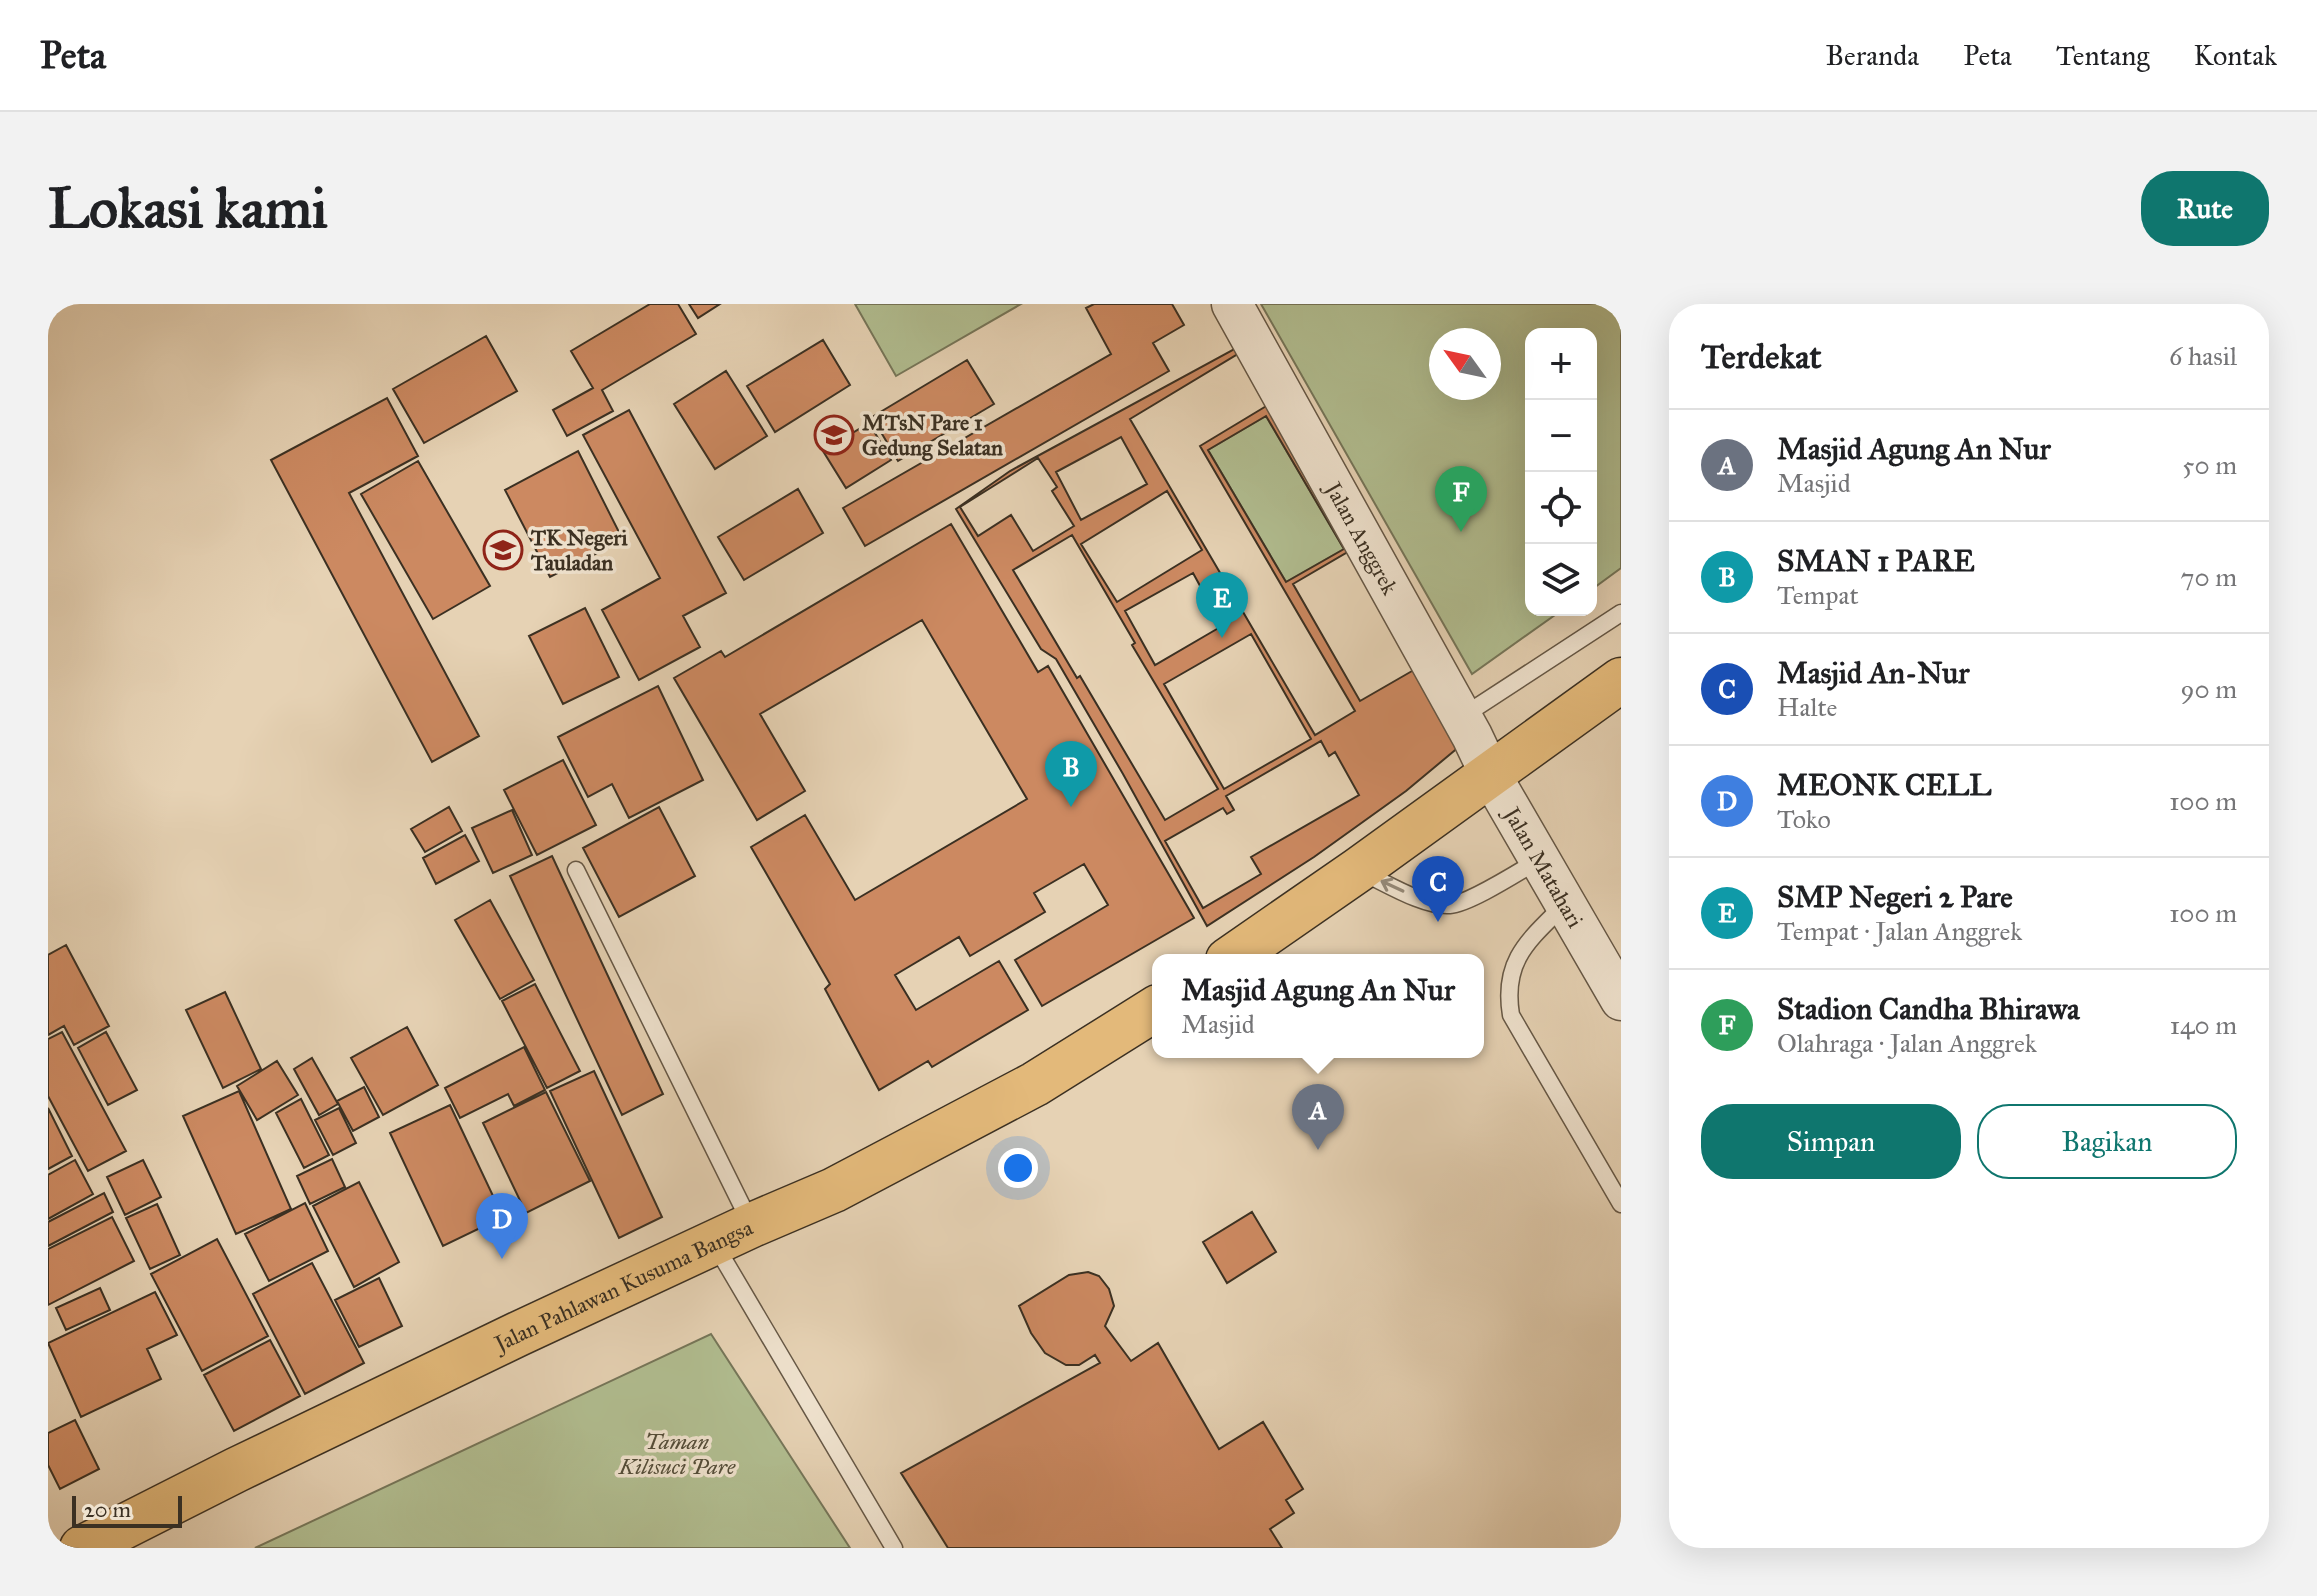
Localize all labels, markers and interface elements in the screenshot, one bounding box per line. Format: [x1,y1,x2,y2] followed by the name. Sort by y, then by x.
[40,32,106,78] text: Peta
[1826,38,1919,73] text: Beranda
[1963,38,2012,73] text: Peta
[2056,38,2149,73] text: Tentang
[2193,38,2277,73] text: Kontak
[2141,171,2269,246] button: Rute
[48,174,327,242] text: Lokasi kami
[1429,328,1501,400] north arrow
[1525,328,1597,616] map controls
[1525,328,1597,400] button: +
[1701,336,1822,377] text: Terdekat
[2169,340,2237,372] text: 6 hasil
[1525,400,1597,472] button: −
[862,409,1003,461] place label: MTsN Pare 1 Gedung Selatan
[813,414,855,456] school or university icon: MTsN Pare 1 Gedung Selatan
[1777,431,2051,467] text: Masjid Agung An Nur
[1718,449,1736,481] text: A
[2182,449,2237,481] text: 50 m
[1435,466,1487,532] pin: F
[1777,467,1851,499] text: Masjid
[1525,472,1597,544] button: locate
[1319,476,1405,600] street label: Jalan Anggrek
[530,524,629,576] place label: TK Negeri Tauladan
[482,529,524,571] school or university icon: TK Negeri Tauladan
[1777,543,1975,579] text: SMAN 1 PARE
[1525,544,1597,616] button: layers
[1718,561,1736,593] text: B
[2181,561,2237,593] text: 70 m
[1196,572,1248,638] pin: E
[1777,579,1859,611] text: Tempat
[1777,655,1969,691] text: Masjid An-Nur
[1718,673,1736,705] text: C
[2180,673,2237,705] text: 90 m
[1777,691,1837,723] text: Halte
[1045,741,1097,807] pin: B
[1777,767,1991,803] text: MEONK CELL
[1717,785,1737,817] text: D
[2169,785,2237,817] text: 100 m
[1498,801,1589,932] street label: Jalan Matahari
[1777,803,1831,835] text: Toko
[1412,856,1464,922] pin: C
[1380,878,1404,893] one-way arrow
[1777,879,2013,915] text: SMP Negeri 2 Pare
[1718,897,1736,929] text: E
[2169,897,2237,929] text: 100 m
[1777,915,2022,947] text: Tempat · Jalan Anggrek
[1152,954,1484,1058] popup
[1181,972,1455,1008] text: Masjid Agung An Nur
[1777,991,2080,1027] text: Stadion Candha Bhirawa
[1181,1008,1255,1040] text: Masjid
[1719,1009,1736,1041] text: F
[2170,1009,2237,1041] text: 140 m
[1777,1027,2037,1059] text: Olahraga · Jalan Anggrek
[1292,1084,1344,1150] pin: A
[1701,1104,1961,1179] button: Simpan
[1977,1104,2237,1179] button: Bagikan
[998,1148,1038,1188] your location
[476,1193,528,1259] pin: D
[488,1213,757,1358] street label: Jalan Pahlawan Kusuma Bangsa
[618,1428,736,1480] park label: Taman Kilisuci Pare
[72,1492,182,1528] scale bar
[84,1496,131,1523] text: 20 m

